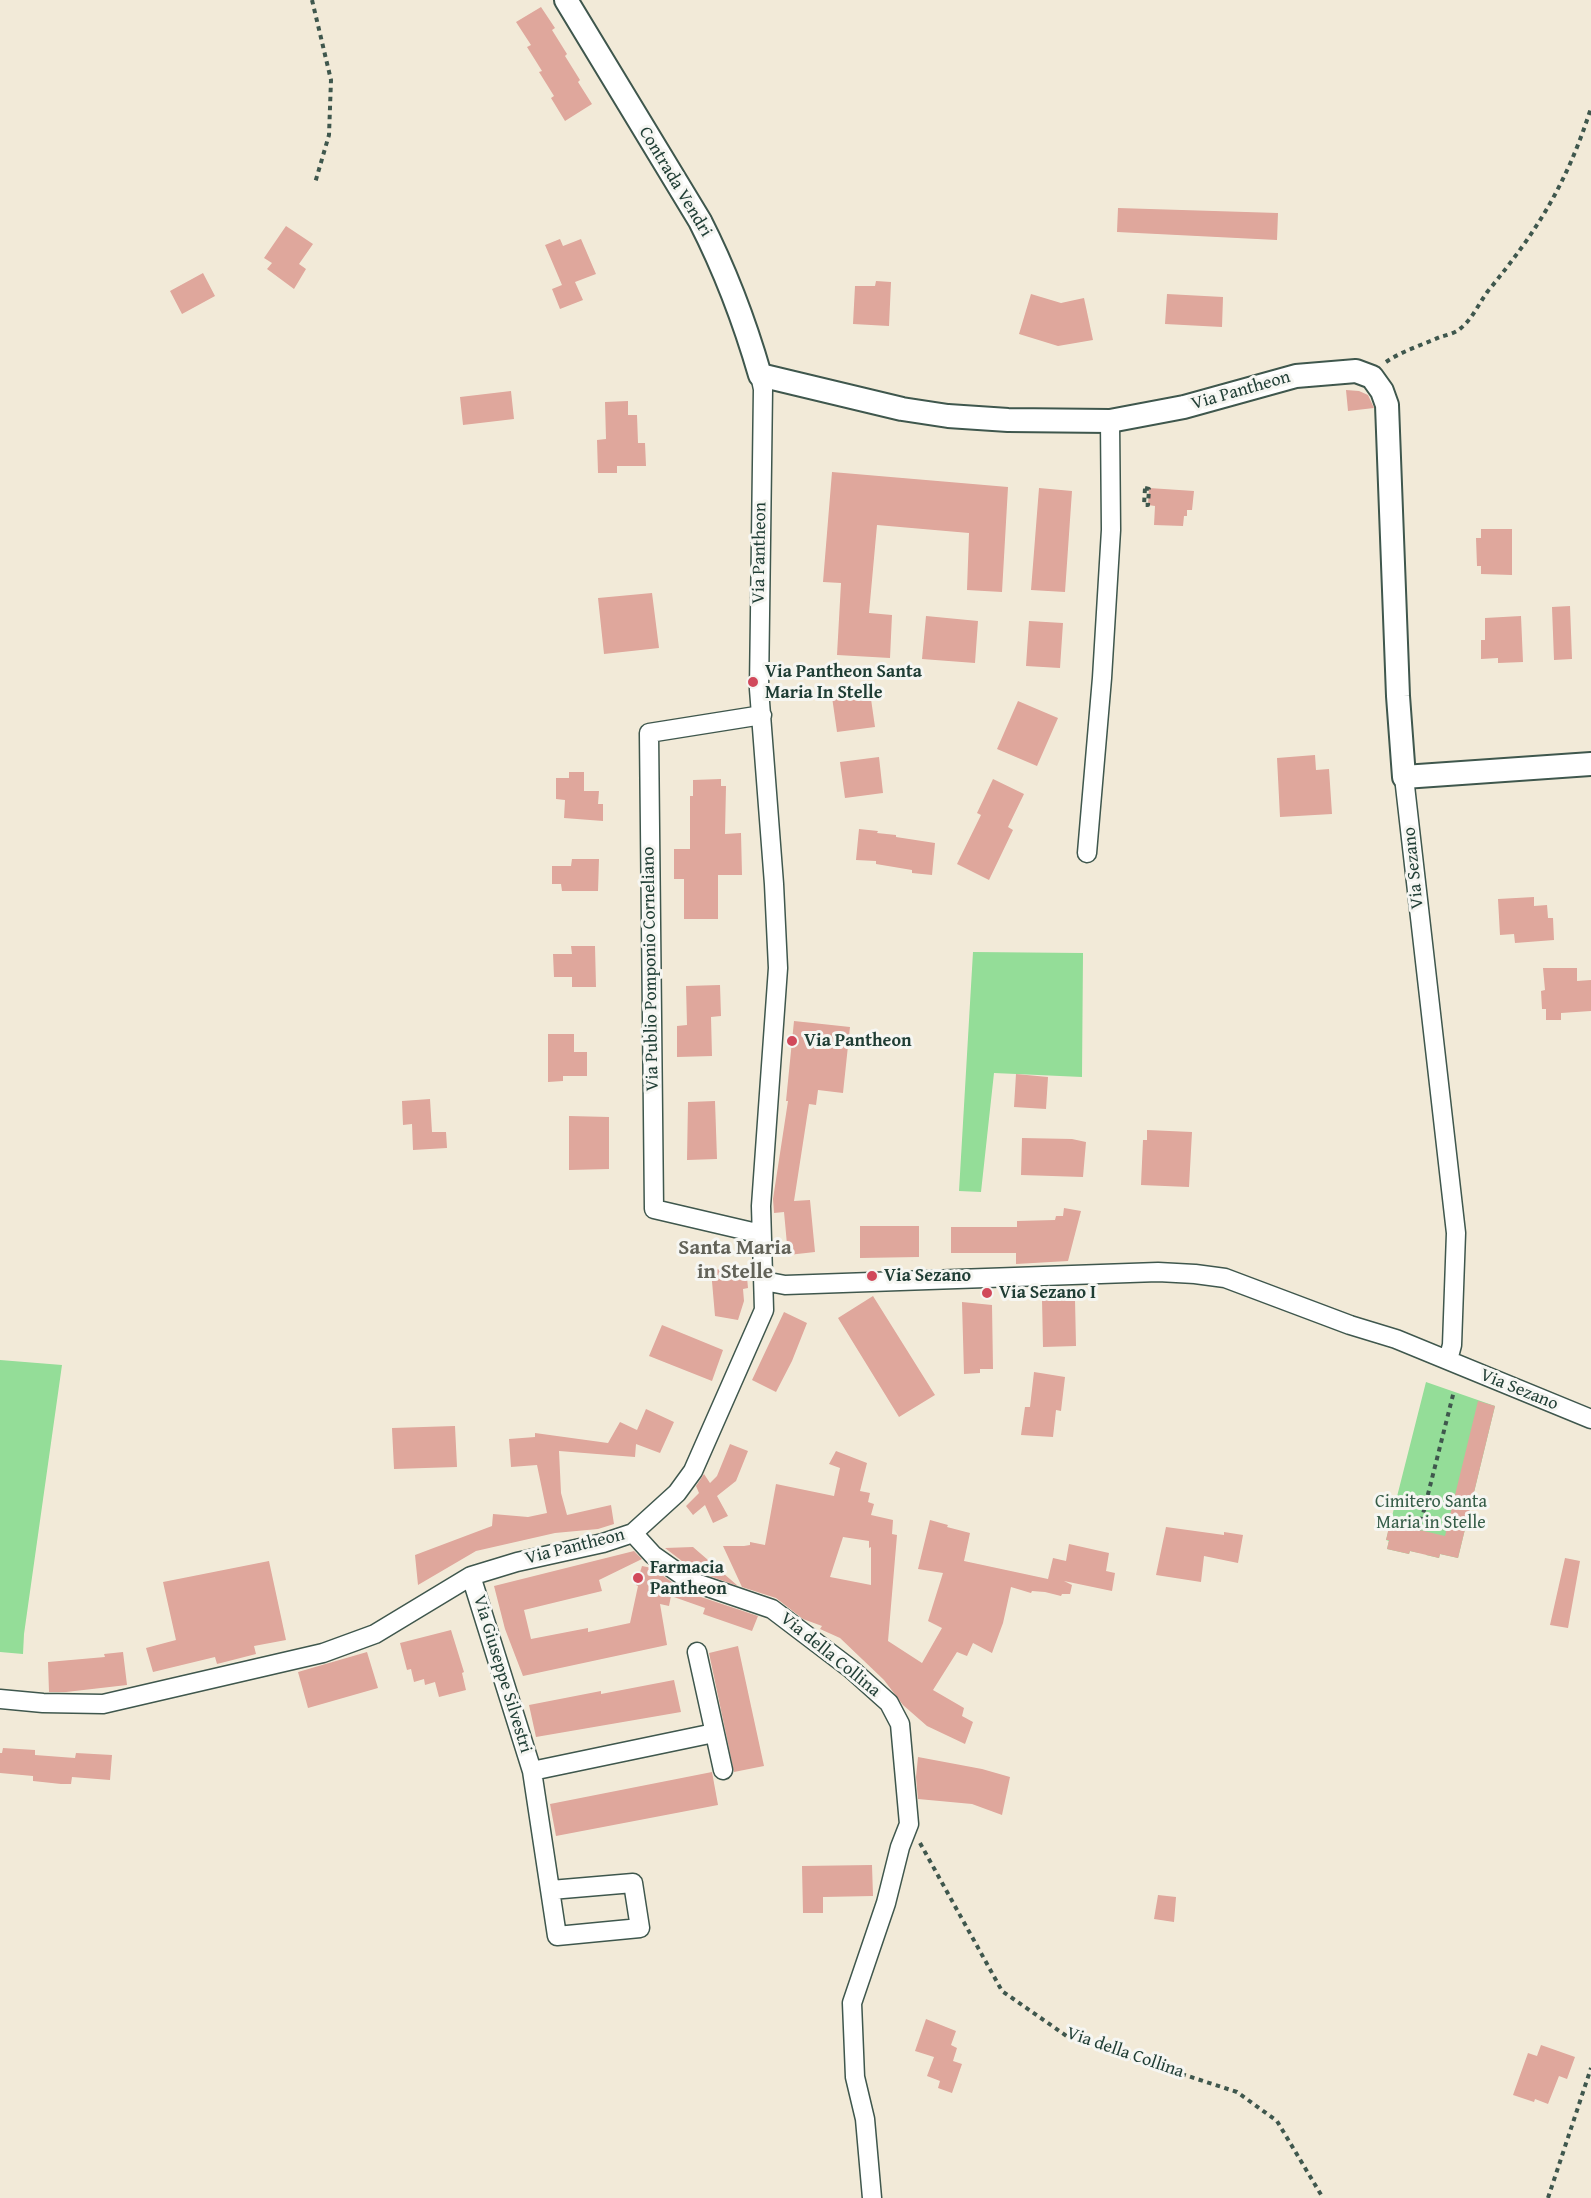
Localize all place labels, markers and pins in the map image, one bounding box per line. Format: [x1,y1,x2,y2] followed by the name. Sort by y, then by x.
[765,661,922,704] place label: Via Pantheon Santa Maria In Stelle
[746,675,760,689] marker: Via Pantheon Santa Maria In Stelle
[804,1030,912,1052] place label: Via Pantheon
[785,1034,799,1048] marker: Via Pantheon
[884,1265,971,1287] place label: Via Sezano
[865,1269,879,1283] marker: Via Sezano
[999,1282,1096,1304] place label: Via Sezano I
[980,1286,994,1300] marker: Via Sezano I
[650,1557,727,1600] place label: Farmacia Pantheon
[631,1571,645,1585] marker: Farmacia Pantheon

